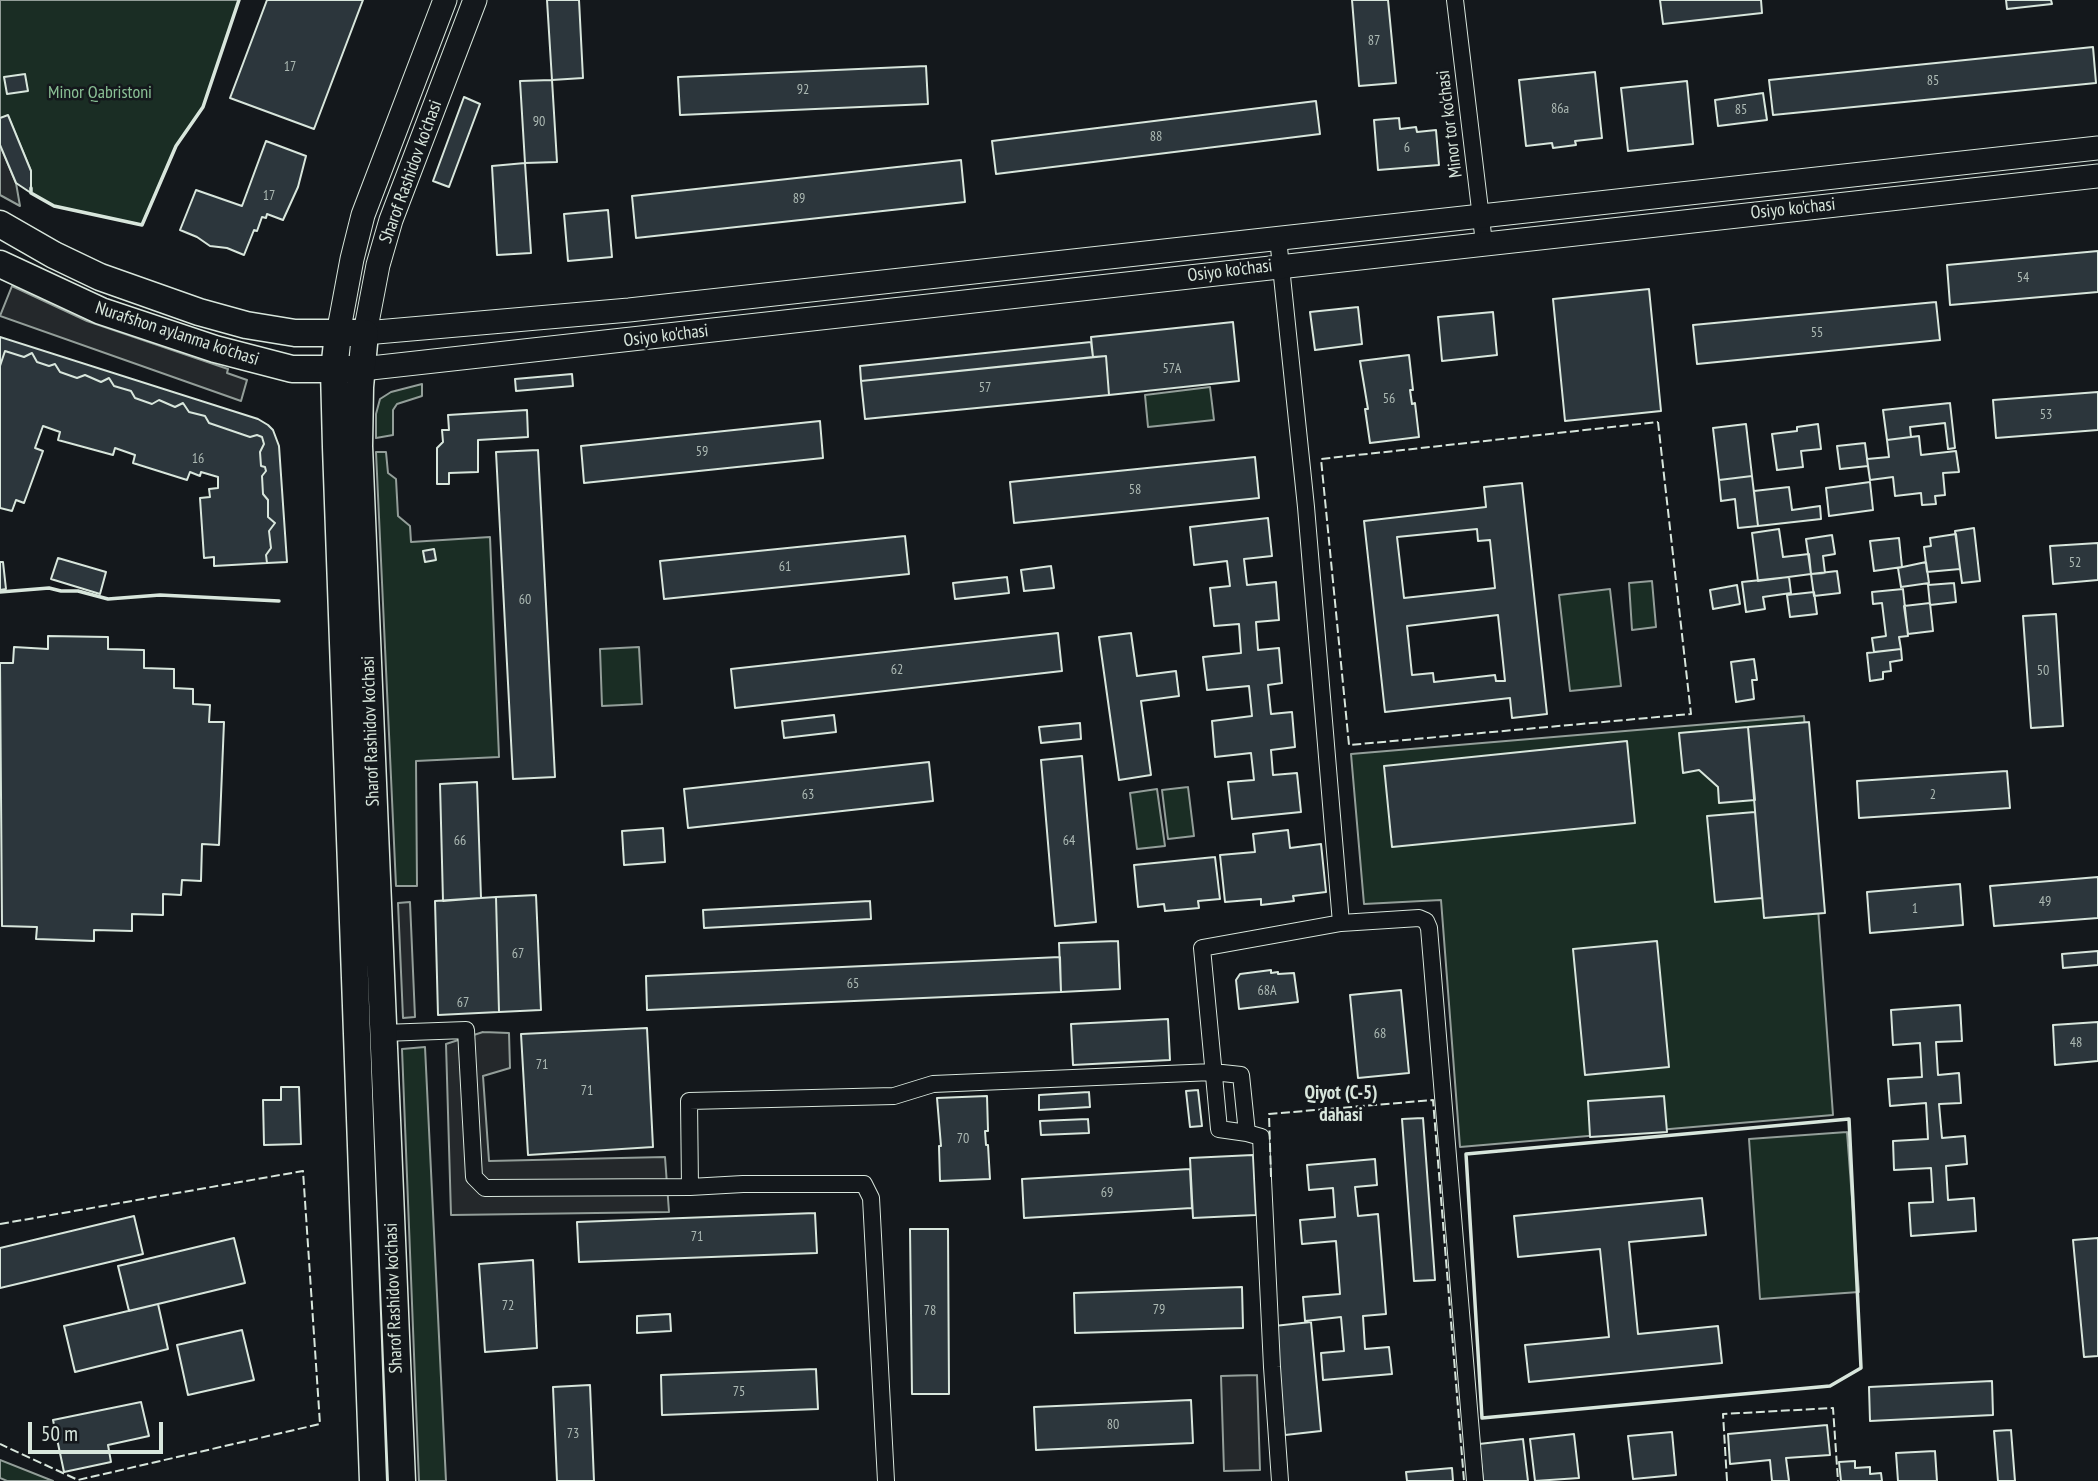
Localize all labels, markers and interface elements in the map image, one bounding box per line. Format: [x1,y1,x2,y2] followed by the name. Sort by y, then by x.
[1368,33,1380,49] house number: 87
[284,59,296,75] house number: 17
[1433,69,1467,179] street label: Minor tor ko'chasi
[1927,73,1939,89] house number: 85
[48,82,152,104] park label: Minor Qabristoni
[797,82,809,98] house number: 92
[375,97,447,247] street label: Sharof Rashidov ko'chasi
[1551,101,1569,117] house number: 86a
[1735,102,1747,118] house number: 85
[533,114,545,130] house number: 90
[1150,129,1162,145] house number: 88
[1404,140,1410,156] house number: 6
[263,188,275,204] house number: 17
[793,191,805,207] house number: 89
[1749,194,1837,224] street label: Osiyo ko'chasi
[1186,255,1274,287] street label: Osiyo ko'chasi
[2017,270,2029,286] house number: 54
[92,297,262,371] street label: Nurafshon aylanma ko'chasi
[622,320,710,352] street label: Osiyo ko'chasi
[1811,325,1823,341] house number: 55
[1163,361,1181,377] house number: 57A
[979,380,991,396] house number: 57
[1383,391,1395,407] house number: 56
[2040,407,2052,423] house number: 53
[696,444,708,460] house number: 59
[192,451,204,467] house number: 16
[1129,482,1141,498] house number: 58
[2069,555,2081,571] house number: 52
[779,559,791,575] house number: 61
[519,592,531,608] house number: 60
[358,655,384,807] street label: Sharof Rashidov ko'chasi
[891,662,903,678] house number: 62
[2037,663,2049,679] house number: 50
[802,787,814,803] house number: 63
[1930,787,1936,803] house number: 2
[454,833,466,849] house number: 66
[1063,833,1075,849] house number: 64
[2039,894,2051,910] house number: 49
[1912,901,1918,917] house number: 1
[512,946,524,962] house number: 67
[847,976,859,992] house number: 65
[1257,983,1277,999] house number: 68А
[457,995,469,1011] house number: 67
[1374,1026,1386,1042] house number: 68
[2070,1035,2082,1051] house number: 48
[536,1057,548,1073] house number: 71
[581,1083,593,1099] house number: 71
[1305,1083,1377,1127] district label: Qiyot (C-5) dahasi
[957,1131,969,1147] house number: 70
[1101,1185,1113,1201] house number: 69
[381,1222,407,1374] street label: Sharof Rashidov ko'chasi
[691,1229,703,1245] house number: 71
[502,1298,514,1314] house number: 72
[1153,1302,1165,1318] house number: 79
[924,1303,936,1319] house number: 78
[733,1384,745,1400] house number: 75
[32,1408,166,1452] scale bar
[1107,1417,1119,1433] house number: 80
[41,1420,78,1447] text: 50 m
[567,1426,579,1442] house number: 73

